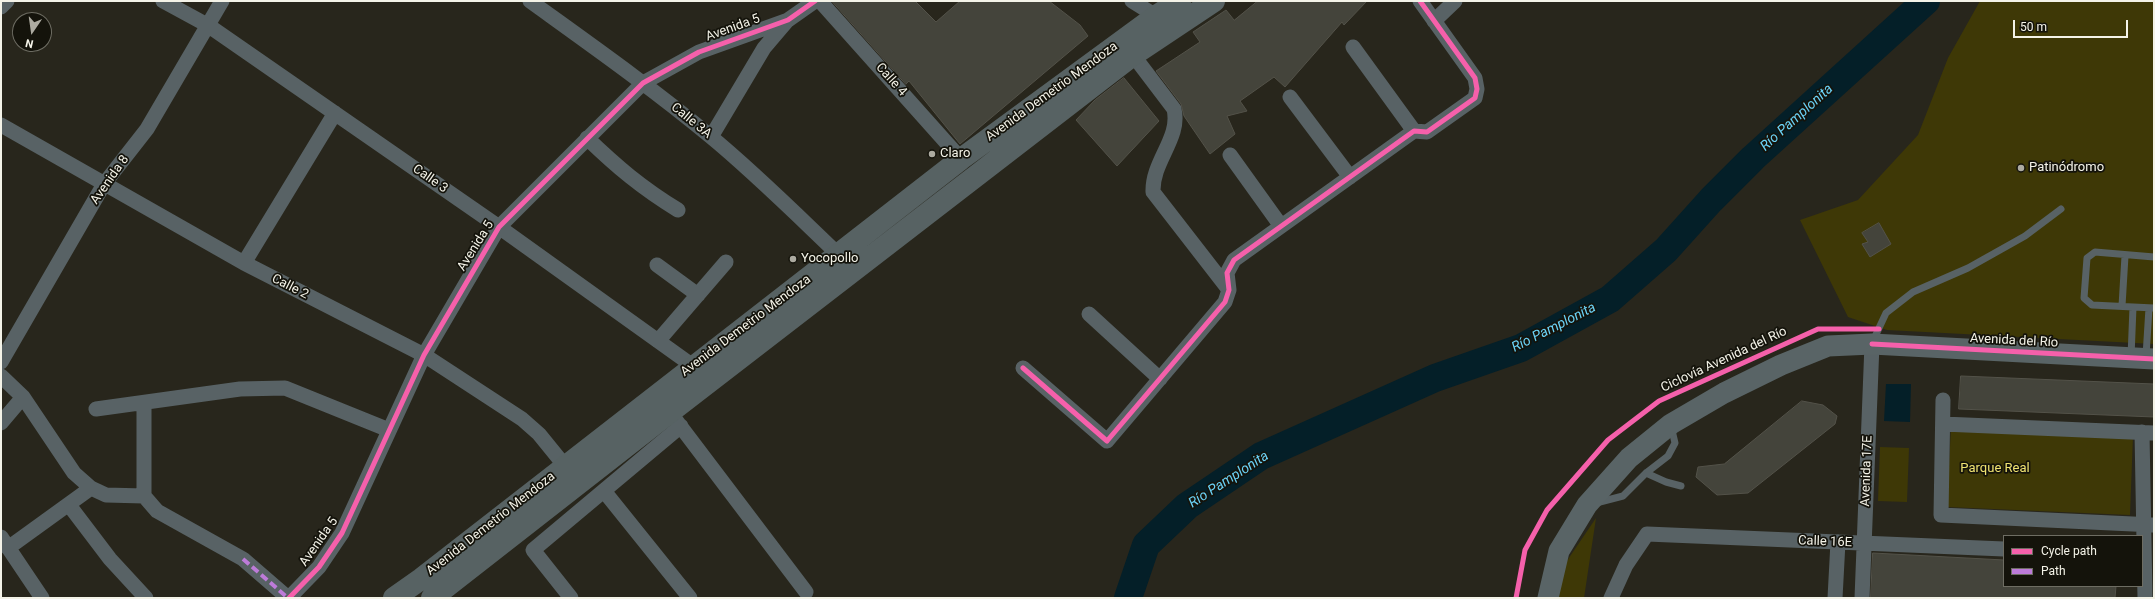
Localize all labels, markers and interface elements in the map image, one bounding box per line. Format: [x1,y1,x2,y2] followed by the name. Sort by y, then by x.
[704,11,762,45] street label: Avenida 5
[12,12,52,52] north arrow
[2015,12,2130,38] scale bar
[2020,20,2047,34] text: 50 m
[24,36,35,50] text: N
[983,39,1121,145] street label: Avenida Demetrio Mendoza
[872,60,910,100] street label: Calle 4
[1757,81,1837,155] water label: Río Pamplonita
[668,100,714,142] street label: Calle 3A
[940,146,970,162] place label: Claro
[927,149,937,159] marker: Claro
[87,152,133,208] street label: Avenida 8
[2029,160,2104,176] place label: Patinódromo
[409,161,451,197] street label: Calle 3
[2016,163,2026,173] marker: Patinódromo
[454,218,498,274] street label: Avenida 5
[801,251,858,267] place label: Yocopollo
[788,254,798,264] marker: Yocopollo
[269,271,311,303] street label: Calle 2
[678,272,814,380] street label: Avenida Demetrio Mendoza
[1509,300,1599,356] water label: Río Pamplonita
[1659,324,1789,396] street label: Ciclovía Avenida del Río
[1969,331,2059,351] street label: Avenida del Río
[1858,435,1876,507] street label: Avenida 17E
[1186,448,1272,512] water label: Río Pamplonita
[1960,461,2030,477] park label: Parque Real
[424,469,558,579] street label: Avenida Demetrio Mendoza
[296,514,342,570] street label: Avenida 5
[1798,533,1852,551] street label: Calle 16E
[2003,535,2143,587] legend
[2041,544,2097,558] text: Cycle path
[2041,564,2066,578] text: Path

